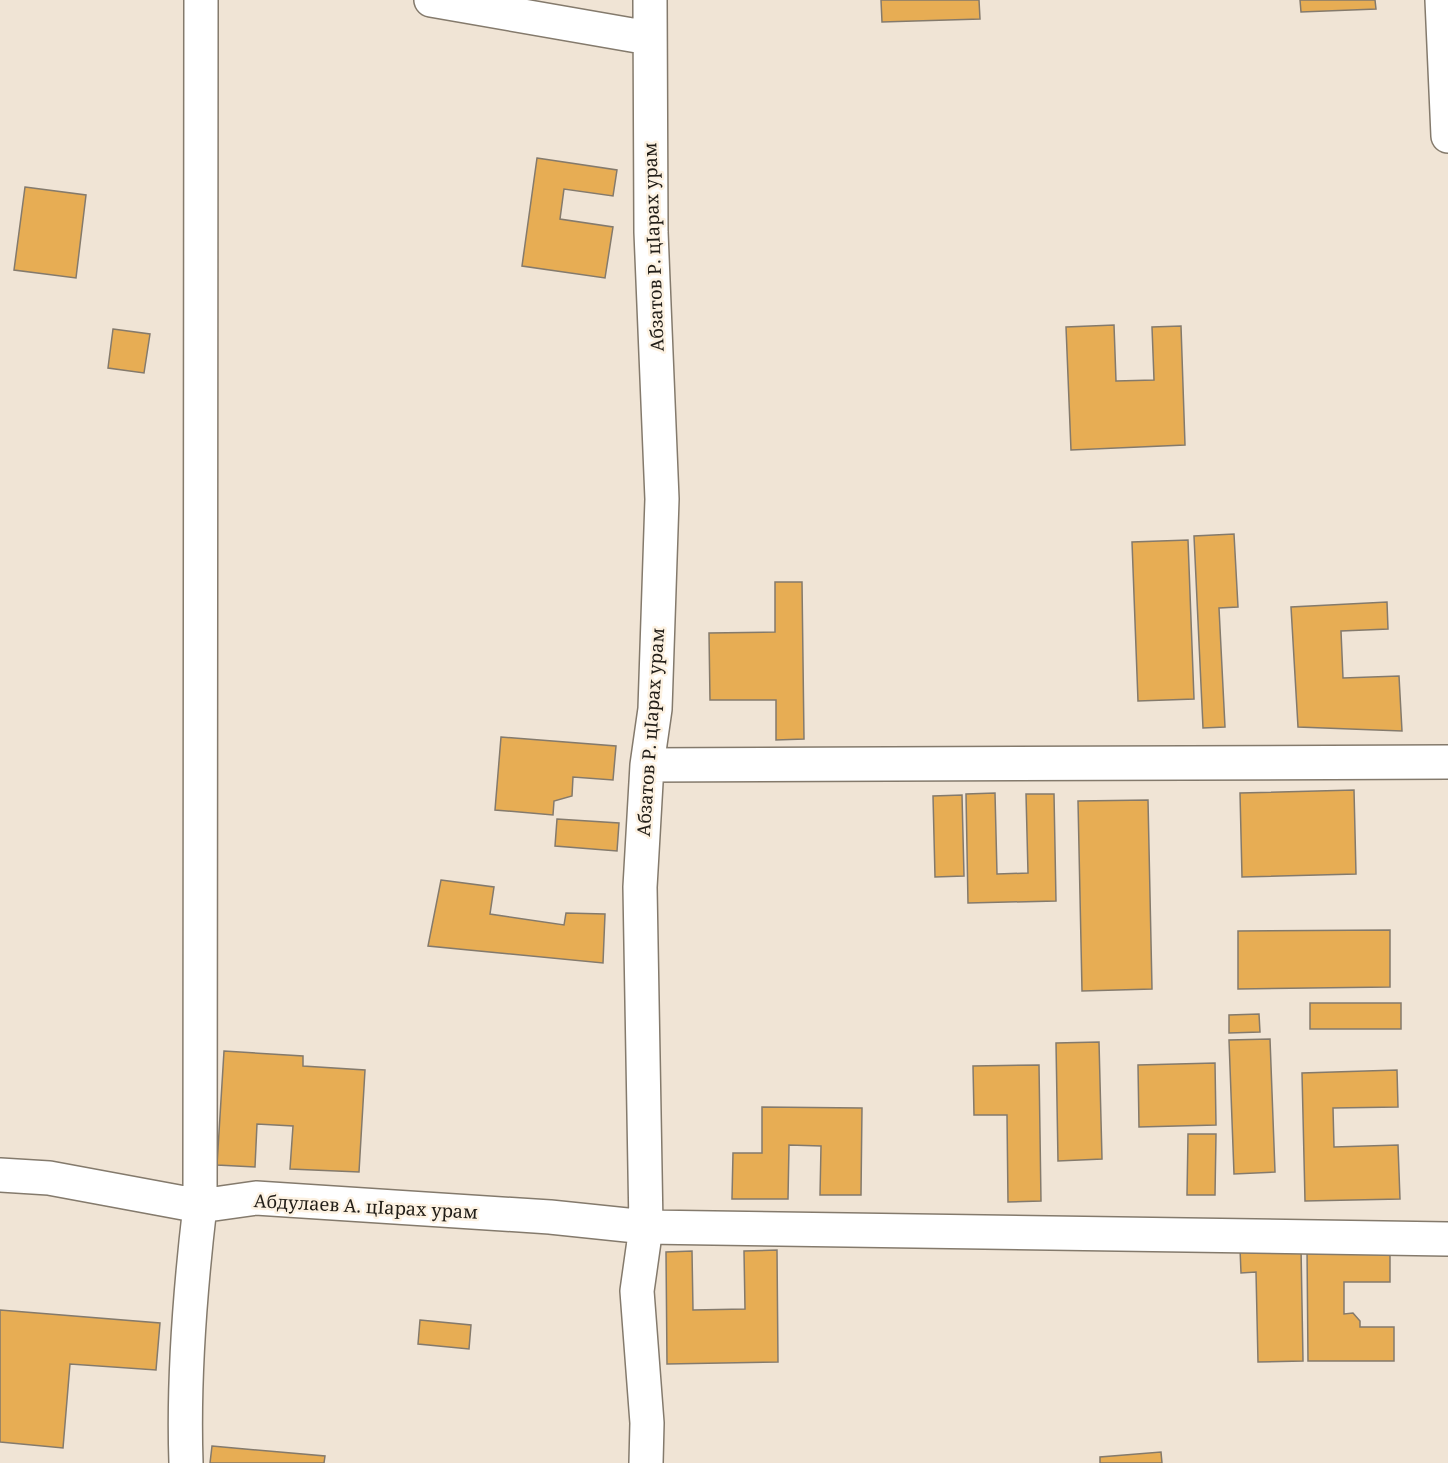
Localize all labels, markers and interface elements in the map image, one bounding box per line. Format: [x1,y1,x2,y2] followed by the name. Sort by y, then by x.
[637,142,669,352] street label: Абзатов Р. цIарах урам
[631,627,669,837] street label: Абзатов Р. цIарах урам
[253,1188,479,1224] street label: Абдулаев А. цIарах урам

